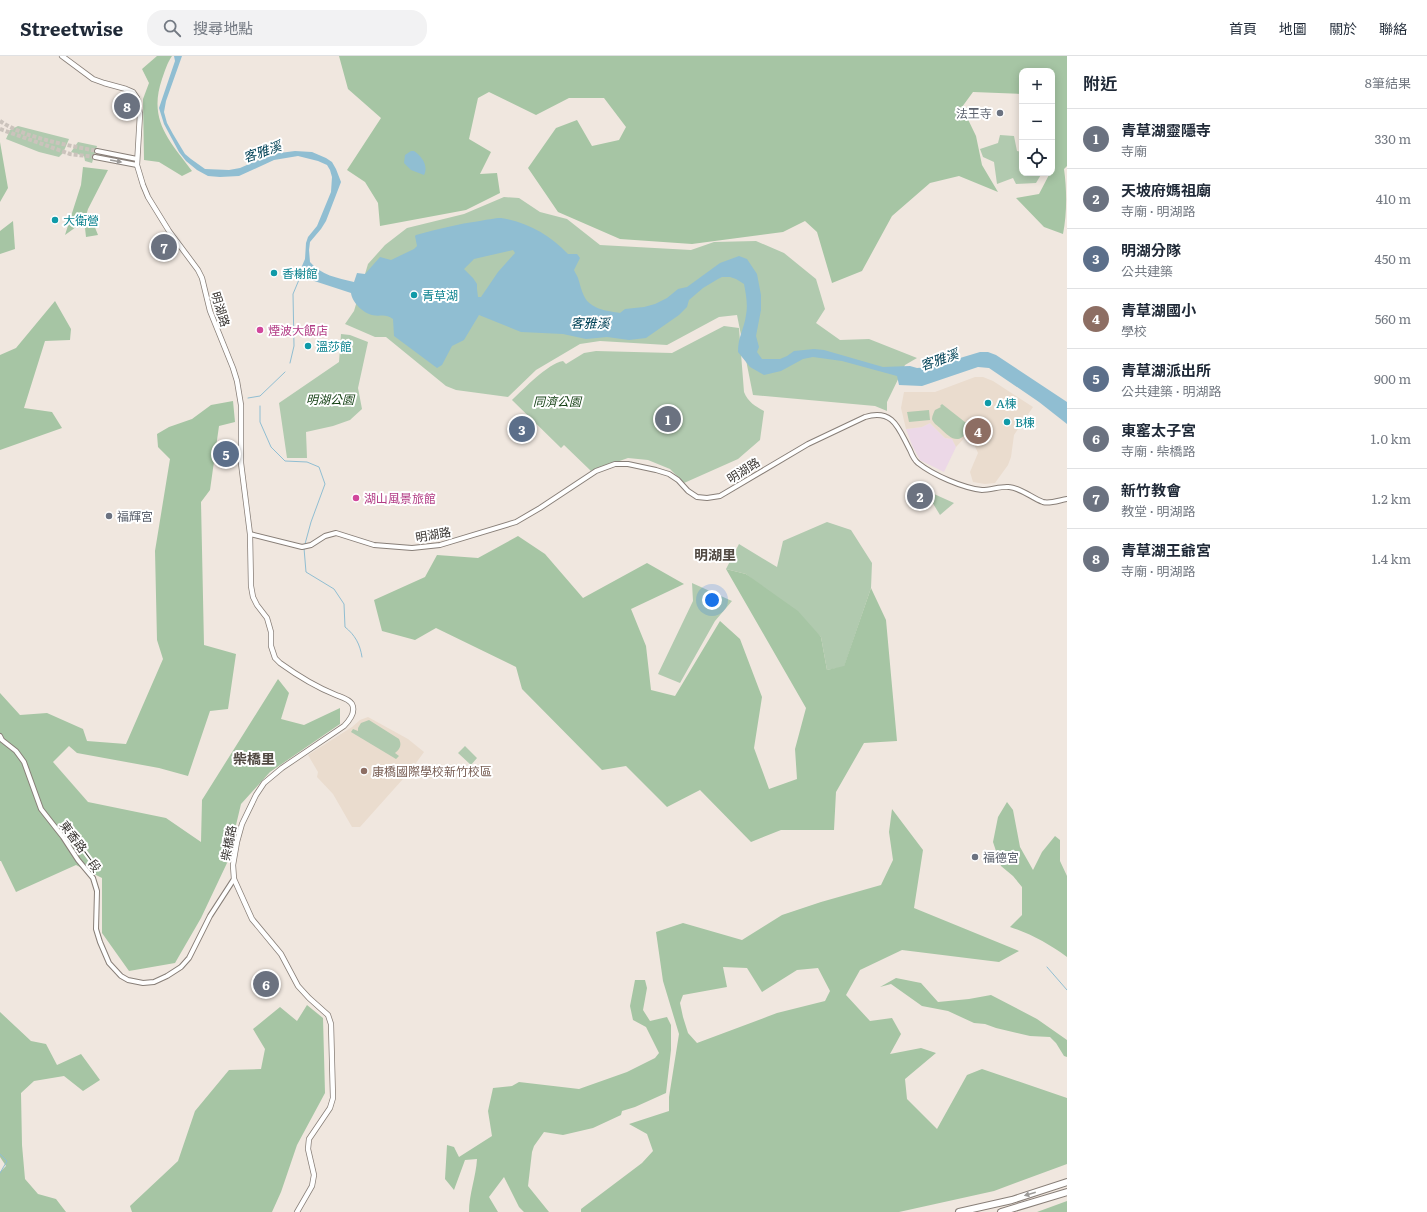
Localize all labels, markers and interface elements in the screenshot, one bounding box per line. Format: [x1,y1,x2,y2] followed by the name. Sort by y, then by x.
[147,10,427,46] search box
[20,14,123,42] text: Streetwise
[193,16,253,39] text: 搜尋地點
[161,17,183,39] icon: search
[1229,18,1257,38] text: 首頁
[1279,18,1307,38] text: 地圖
[1329,18,1357,38] text: 關於
[1379,18,1407,38] text: 聯絡
[1019,68,1055,176] map controls
[1019,68,1055,104] button: +
[1083,70,1117,95] text: 附近
[1365,73,1411,92] text: 8筆結果
[114,91,140,121] pin: 8
[956,104,992,122] place label: 法王寺
[1019,104,1055,140] button: −
[995,108,1005,118] marker: 法王寺
[1121,118,1211,141] text: 青草湖靈隱寺
[1093,129,1099,148] text: 1
[1375,129,1411,148] text: 330 m
[240,135,285,166] water label: 客雅溪
[1019,140,1055,176] button: locate
[1121,141,1147,160] text: 寺廟
[110,158,123,164] one-way arrow
[1121,178,1211,201] text: 天坡府媽祖廟
[1093,189,1099,208] text: 2
[1376,189,1411,208] text: 410 m
[1121,201,1196,220] text: 寺廟 · 明湖路
[63,211,99,229] place label: 大衛營
[50,215,60,225] marker: 大衛營
[151,232,177,262] pin: 7
[1121,238,1181,261] text: 明湖分隊
[1092,249,1100,268] text: 3
[1375,249,1411,268] text: 450 m
[1121,261,1173,280] text: 公共建築
[282,264,318,282] place label: 香榭館
[269,268,279,278] marker: 香榭館
[422,286,458,304] place label: 青草湖
[207,289,235,329] street label: 明湖路
[409,290,419,300] marker: 青草湖
[1121,298,1196,321] text: 青草湖國小
[1092,309,1100,328] text: 4
[1375,309,1411,328] text: 560 m
[570,313,611,332] water label: 客雅溪
[268,321,328,339] place label: 煙波大飯店
[1121,321,1147,340] text: 學校
[255,325,265,335] marker: 煙波大飯店
[316,337,352,355] place label: 溫莎館
[303,341,313,351] marker: 溫莎館
[917,343,962,374] water label: 客雅溪
[1121,358,1211,381] text: 青草湖派出所
[1092,369,1100,388] text: 5
[1374,369,1411,388] text: 900 m
[1121,381,1222,400] text: 公共建築 · 明湖路
[306,390,356,408] park label: 明湖公園
[533,392,583,410] park label: 同濟公園
[996,394,1017,412] place label: A棟
[983,398,993,408] marker: A棟
[655,404,681,434] pin: 1
[1015,413,1035,431] place label: B棟
[509,414,535,444] pin: 3
[965,416,991,446] pin: 4
[1002,417,1012,427] marker: B棟
[1121,418,1196,441] text: 東窰太子宮
[1092,429,1100,448] text: 6
[1371,429,1411,448] text: 1.0 km
[213,439,239,469] pin: 5
[1121,441,1196,460] text: 寺廟 · 柴橋路
[723,453,763,487] street label: 明湖路
[1121,478,1181,501] text: 新竹教會
[907,481,933,511] pin: 2
[364,489,436,507] place label: 湖山風景旅館
[1092,489,1100,508] text: 7
[1372,489,1411,508] text: 1.2 km
[351,493,361,503] marker: 湖山風景旅館
[1121,501,1196,520] text: 教堂 · 明湖路
[117,507,153,525] place label: 福輝宮
[104,511,114,521] marker: 福輝宮
[414,522,452,546] street label: 明湖路
[1121,538,1211,561] text: 青草湖王爺宮
[694,544,736,564] district label: 明湖里
[1092,549,1100,568] text: 8
[1372,549,1411,568] text: 1.4 km
[1121,561,1196,580] text: 寺廟 · 明湖路
[702,590,722,610] your location
[233,748,275,768] district label: 柴橋里
[372,762,492,780] place label: 康橋國際學校新竹校區
[359,766,369,776] marker: 康橋國際學校新竹校區
[56,816,106,876] street label: 東香路一段
[216,824,240,862] street label: 柴橋路
[983,848,1019,866] place label: 福德宮
[970,852,980,862] marker: 福德宮
[253,969,279,999] pin: 6
[1024,1191,1036,1197] one-way arrow

